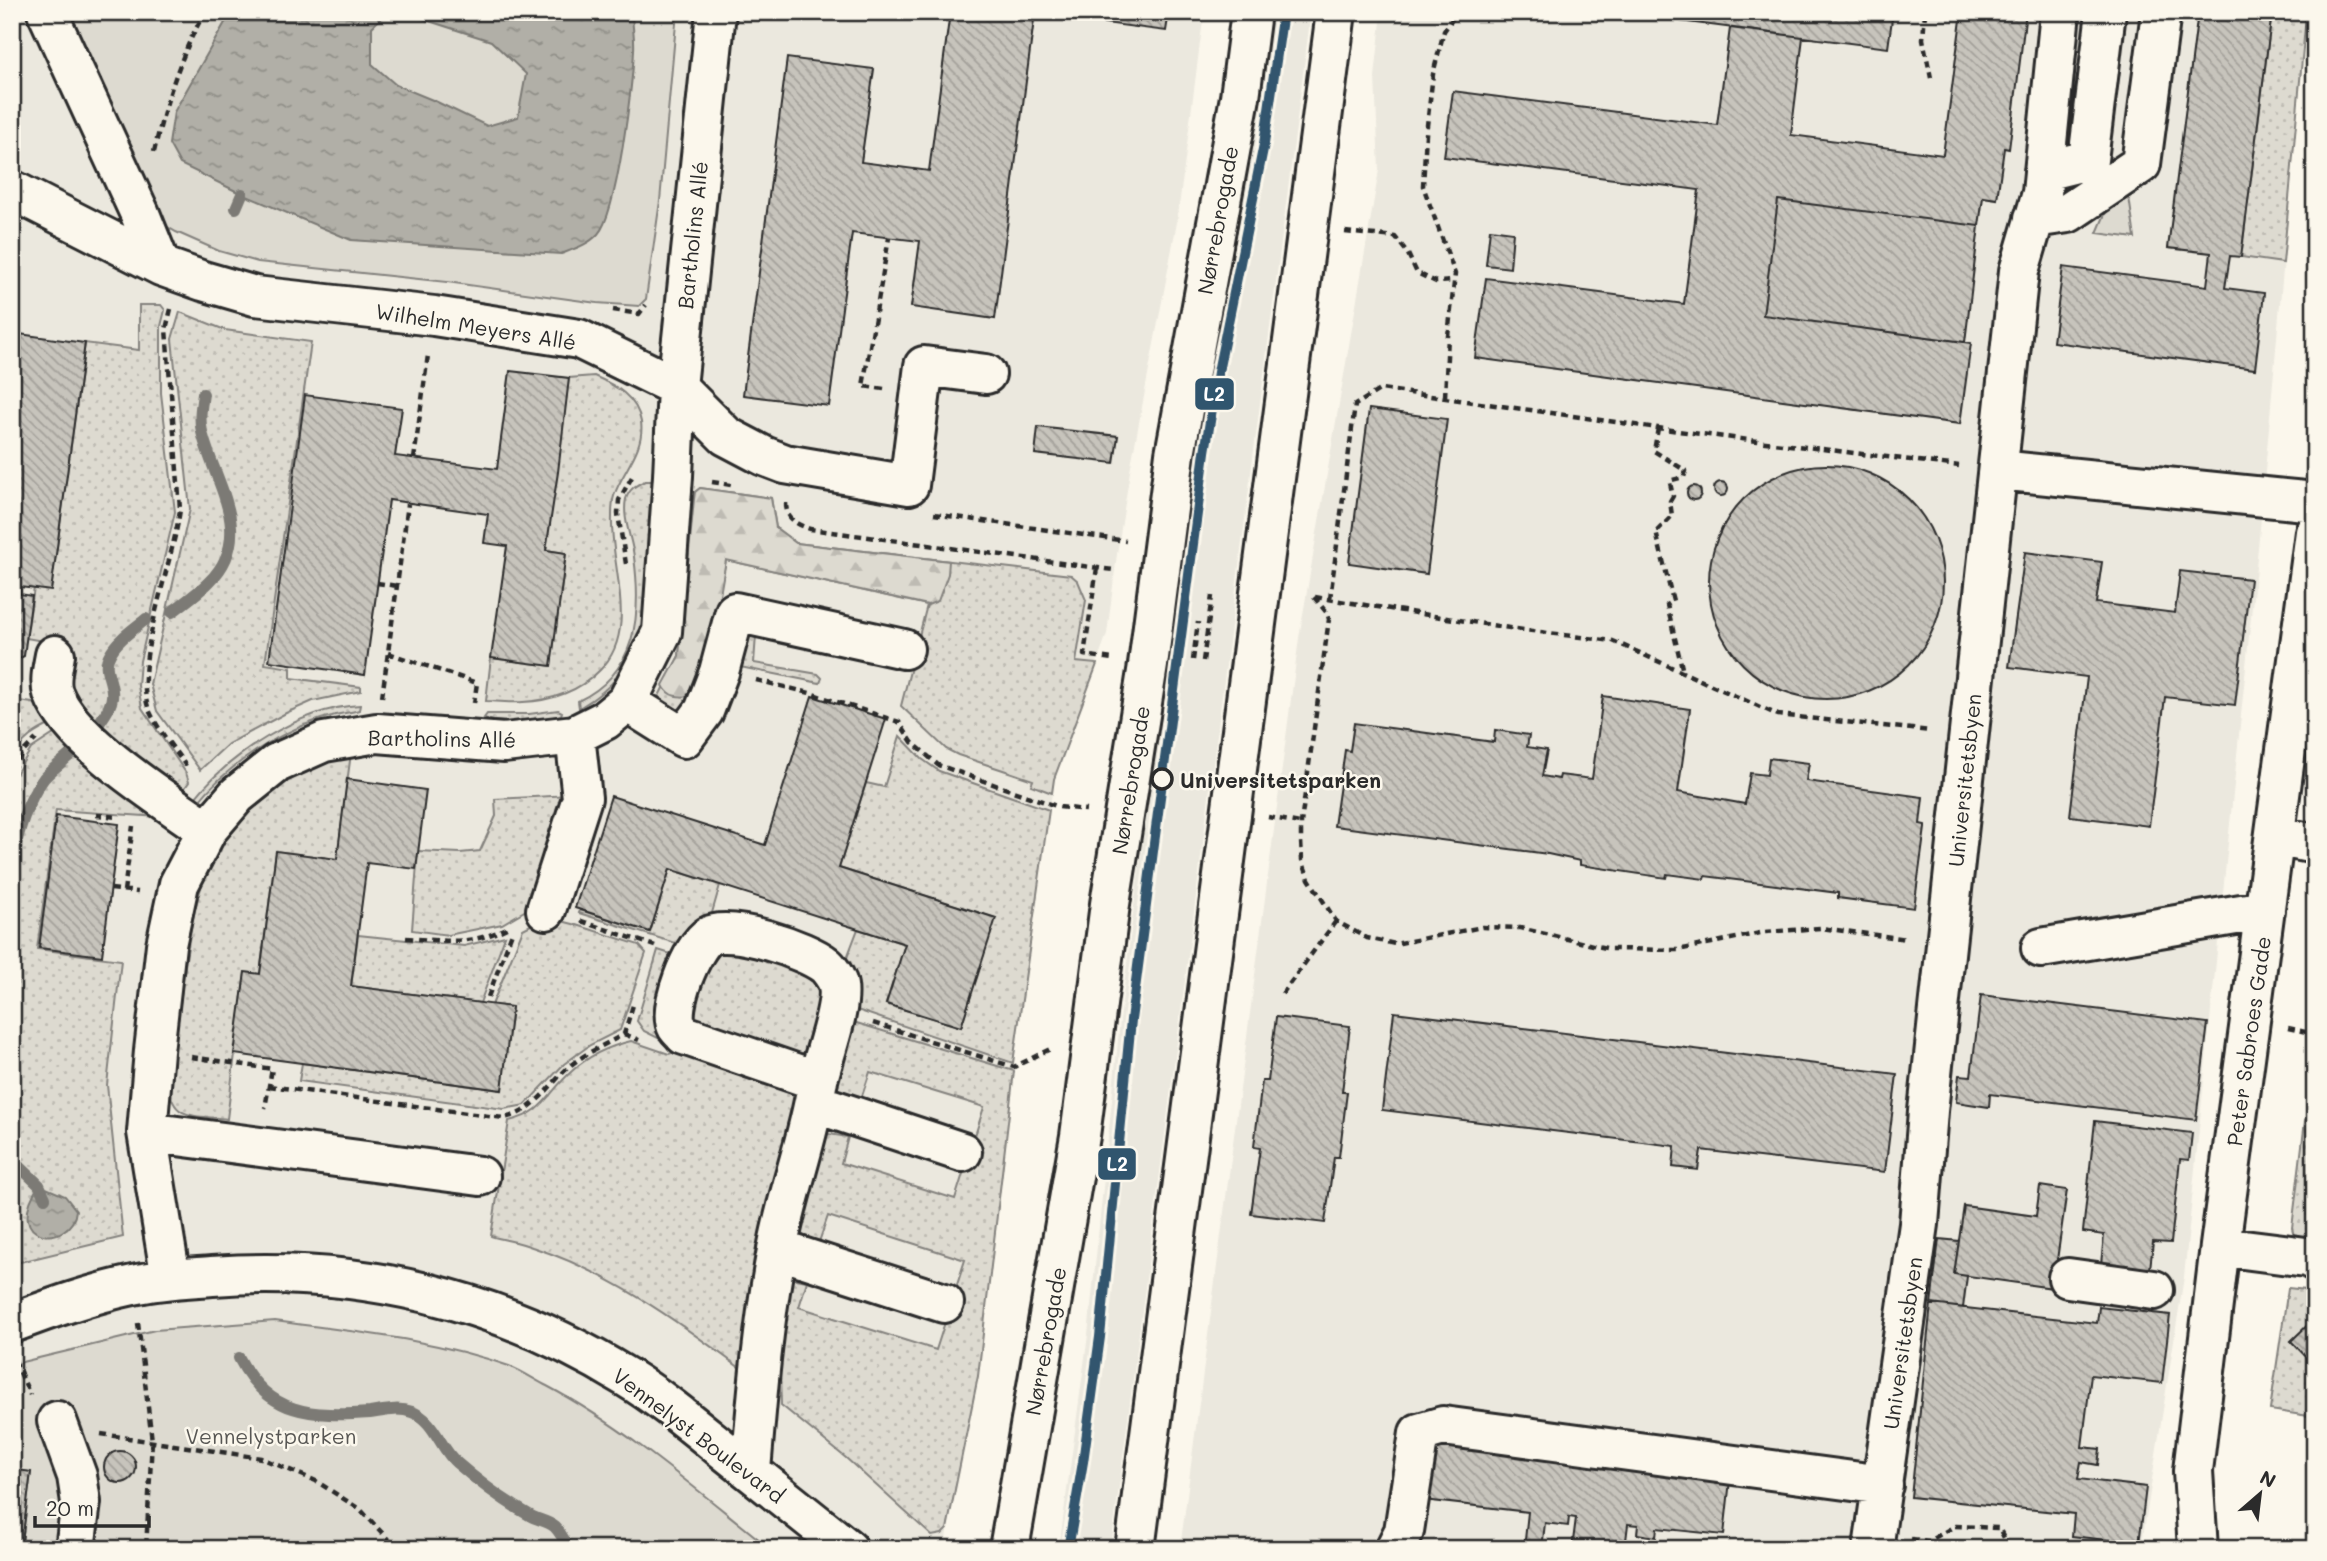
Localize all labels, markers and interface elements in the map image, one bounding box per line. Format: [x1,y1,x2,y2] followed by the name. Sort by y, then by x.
[1191,144,1243,296] street label: Nørrebrogade
[671,160,713,310] street label: Bartholins Allé
[374,297,578,355] street label: Wilhelm Meyers Allé
[1194,377,1235,411] line badge: L2
[1203,381,1225,406] text: L2
[1941,692,1987,868] street label: Universitetsbyen
[1105,704,1155,856] street label: Nørrebrogade
[368,723,516,753] street label: Bartholins Allé
[1180,766,1381,793] place label: Universitetsparken
[1151,768,1173,790] marker: Universitetsparken
[2220,934,2276,1148] street label: Peter Sabroes Gade
[1097,1147,1137,1181] line badge: L2
[1106,1151,1128,1176] text: L2
[1877,1255,1927,1431] street label: Universitetsbyen
[1019,1265,1071,1417] street label: Nørrebrogade
[608,1361,790,1509] street label: Vennelyst Boulevard
[186,1422,356,1449] park label: Vennelystparken
[2226,1460,2296,1530] north arrow
[2256,1464,2280,1493] text: N
[35,1484,149,1528] scale bar
[46,1494,94,1521] text: 20 m

